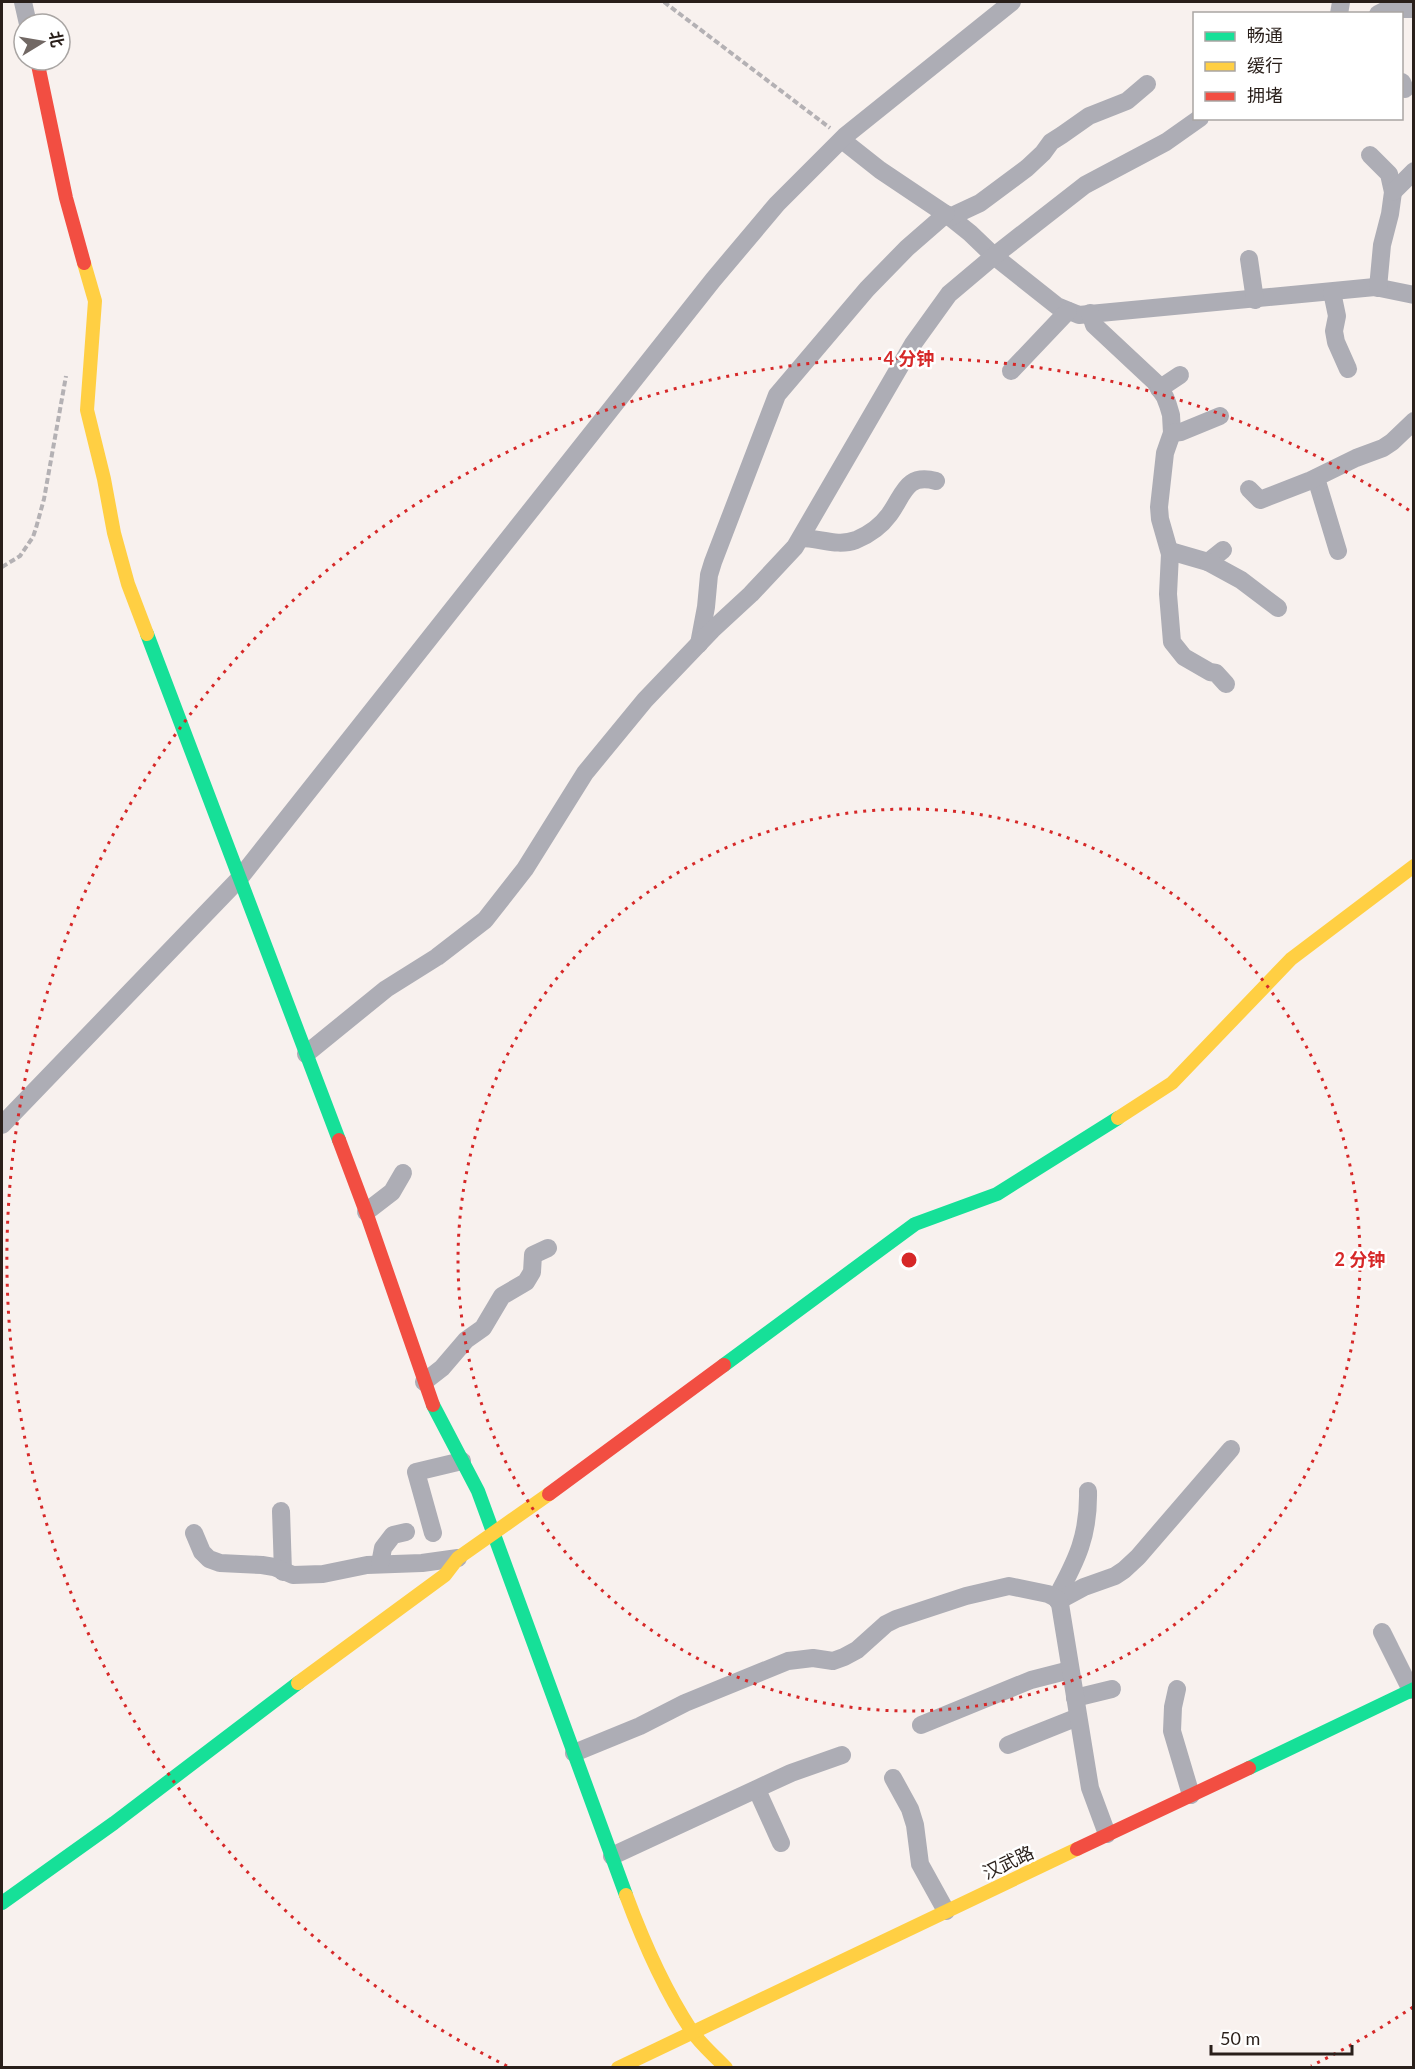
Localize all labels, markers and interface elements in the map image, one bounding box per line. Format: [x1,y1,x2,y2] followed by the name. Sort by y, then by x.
[12,12,72,72] north arrow
[1193,12,1403,120] legend
[1247,24,1283,46] text: 畅通
[46,29,68,49] text: 北
[1247,54,1283,76] text: 缓行
[1247,84,1283,106] text: 拥堵
[884,347,934,369] text: 4 分钟
[1335,1248,1385,1270] text: 2 分钟
[899,1250,919,1270] centre of rings
[979,1841,1037,1883] street label: 汉武路
[1211,2018,1352,2056] scale bar
[1220,2027,1260,2049] text: 50 m

